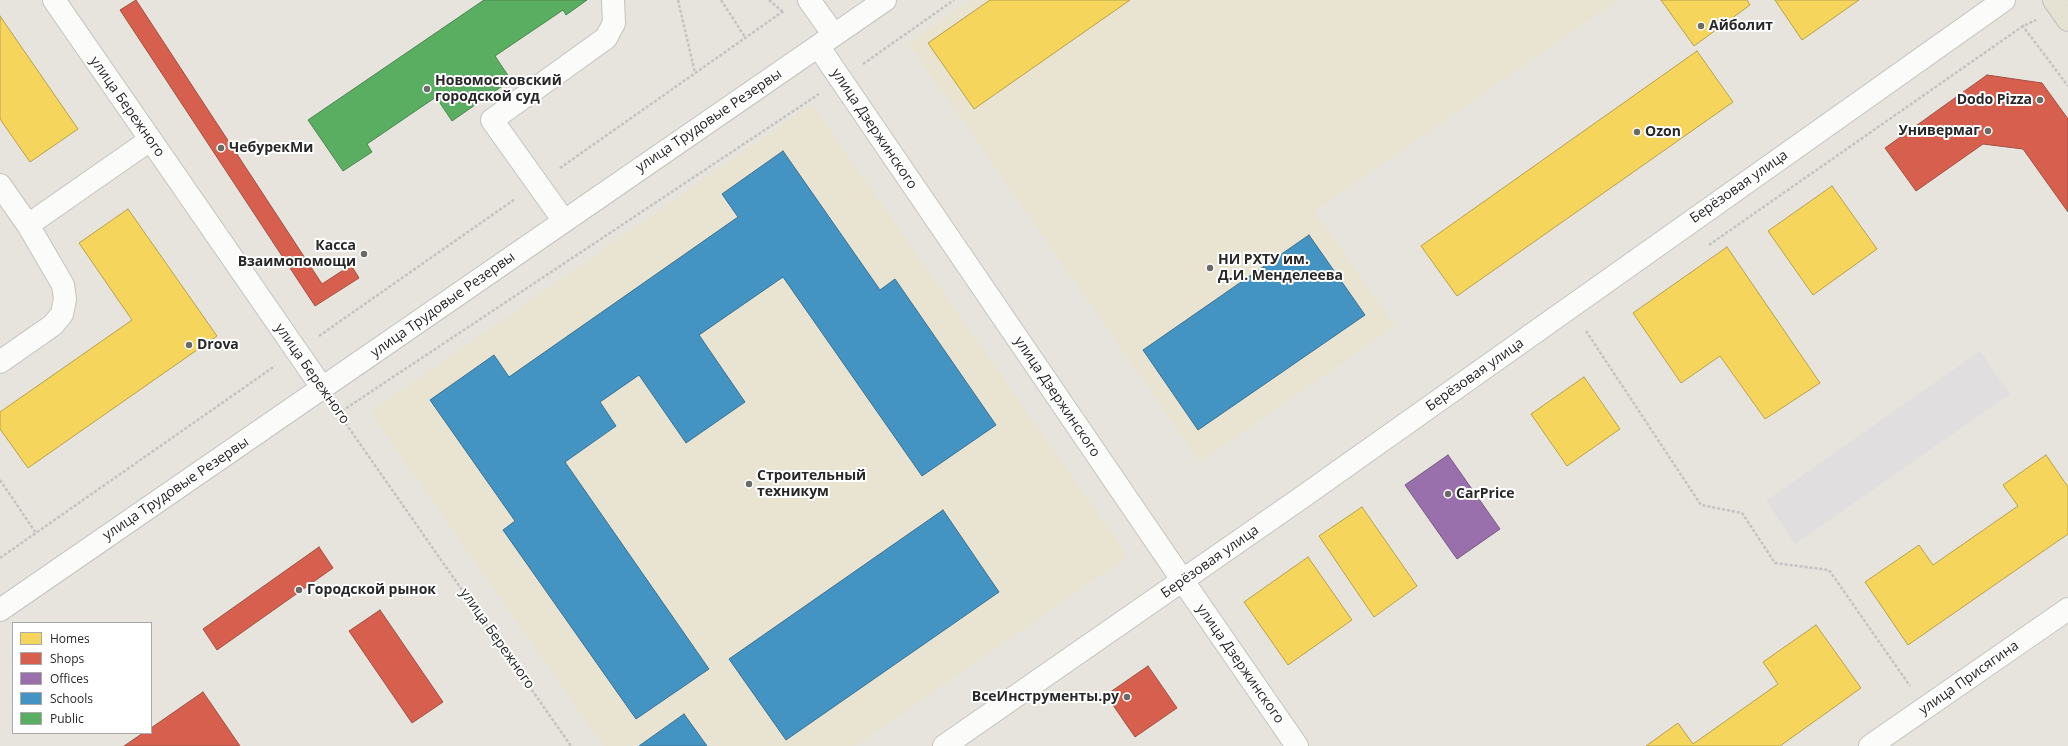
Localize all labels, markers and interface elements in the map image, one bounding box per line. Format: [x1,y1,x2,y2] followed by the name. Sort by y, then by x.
[1709,18,1773,34] place label: Айболит
[1696,21,1706,31] marker: Айболит
[86,53,168,161] street label: улица Бережного
[633,66,785,176] street label: улица Трудовые Резервы
[827,66,921,192] street label: улица Дзержинского
[435,73,562,106] place label: Новомосковский городской суд
[422,84,432,94] marker: Новомосковский городской суд
[1957,92,2032,108] place label: Dodo Pizza
[2035,95,2045,105] marker: Dodo Pizza
[1898,123,1980,139] place label: Универмаг
[1645,124,1681,140] place label: Ozon
[1983,126,1993,136] marker: Универмаг
[1632,127,1642,137] marker: Ozon
[229,140,313,156] place label: ЧебурекМи
[216,143,226,153] marker: ЧебурекМи
[1687,147,1791,227] street label: Берёзовая улица
[238,238,356,270] place label: Касса Взаимопомощи
[359,249,369,259] marker: Касса Взаимопомощи
[368,249,518,361] street label: улица Трудовые Резервы
[1218,252,1343,284] place label: НИ РХТУ им. Д.И. Менделеева
[1205,263,1215,273] marker: НИ РХТУ им. Д.И. Менделеева
[271,320,353,428] street label: улица Бережного
[1010,334,1104,460] street label: улица Дзержинского
[1423,335,1527,415] street label: Берёзовая улица
[197,337,239,353] place label: Drova
[184,340,194,350] marker: Drova
[100,434,252,544] street label: улица Трудовые Резервы
[757,468,866,500] place label: Строительный техникум
[744,479,754,489] marker: Строительный техникум
[1456,486,1515,502] place label: CarPrice
[1443,489,1453,499] marker: CarPrice
[1158,522,1262,602] street label: Берёзовая улица
[307,582,436,598] place label: Городской рынок
[294,585,304,595] marker: Городской рынок
[456,585,538,693] street label: улица Бережного
[1192,601,1288,727] street label: улица Дзержинского
[12,622,152,734] legend
[50,630,90,647] text: Homes
[1916,637,2022,719] street label: улица Присягина
[50,650,84,667] text: Shops
[50,670,89,687] text: Offices
[972,689,1119,705] place label: ВсеИнструменты.ру
[50,690,93,707] text: Schools
[1122,692,1132,702] marker: ВсеИнструменты.ру
[50,710,84,727] text: Public

